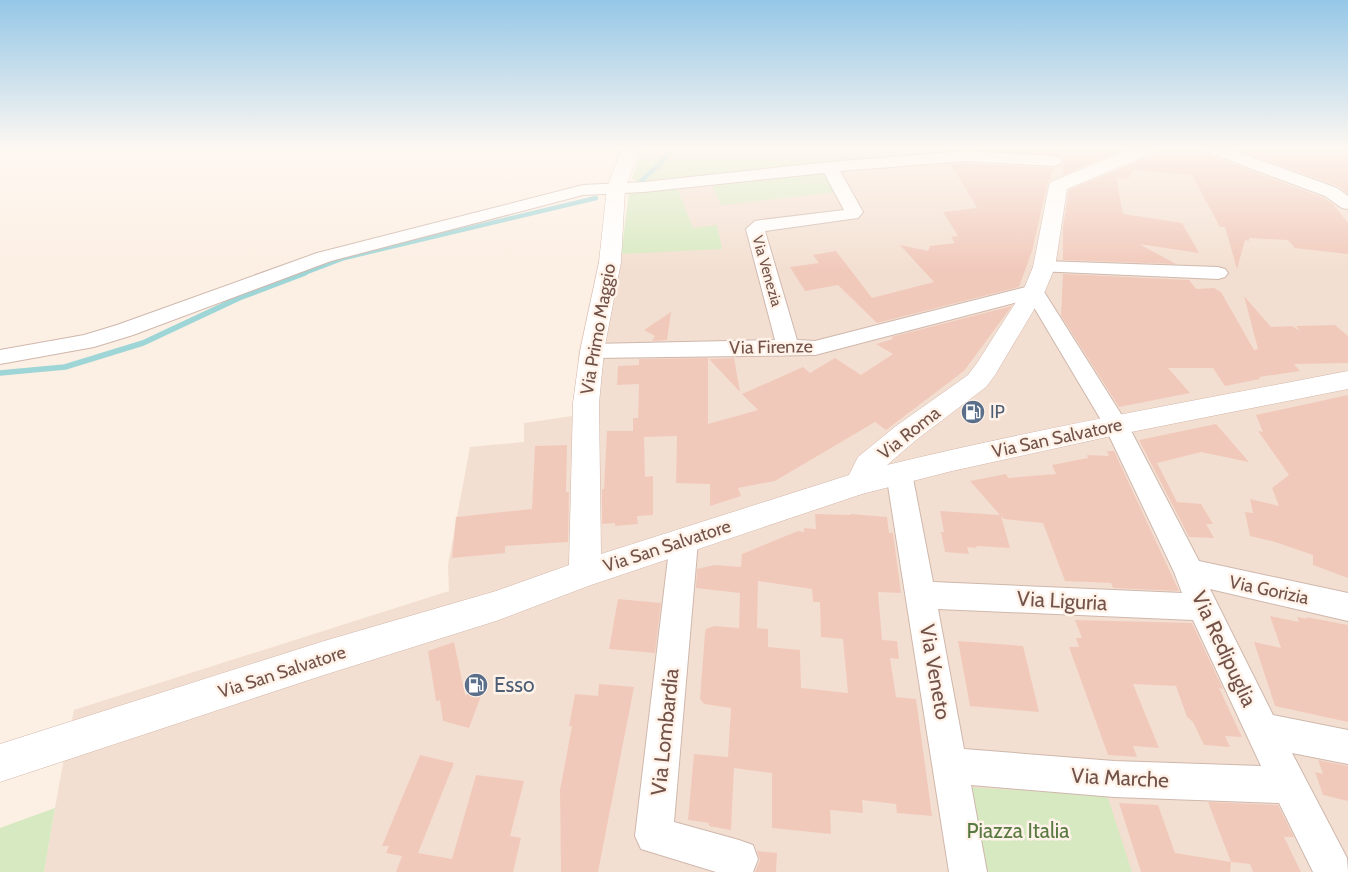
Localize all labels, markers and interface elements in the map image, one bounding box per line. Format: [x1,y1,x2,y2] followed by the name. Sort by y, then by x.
[748,233,786,309] street label: Via Venezia
[576,262,620,396] street label: Via Primo Maggio
[729,335,813,359] street label: Via Firenze
[960,399,986,425] fuel station icon: IP
[990,401,1005,423] place label: IP
[873,402,945,464] street label: Via Roma
[990,413,1124,463] street label: Via San Salvatore
[601,515,733,577] street label: Via San Salvatore
[1227,571,1311,609] street label: Via Gorizia
[1016,586,1108,615] street label: Via Liguria
[1187,587,1262,711] street label: Via Redipuglia
[915,622,956,722] street label: Via Veneto
[216,641,348,703] street label: Via San Salvatore
[645,667,684,797] street label: Via Lombardia
[463,672,489,698] fuel station icon: Esso
[494,672,534,697] place label: Esso
[1070,762,1170,793] street label: Via Marche
[967,818,1069,843] park label: Piazza Italia

